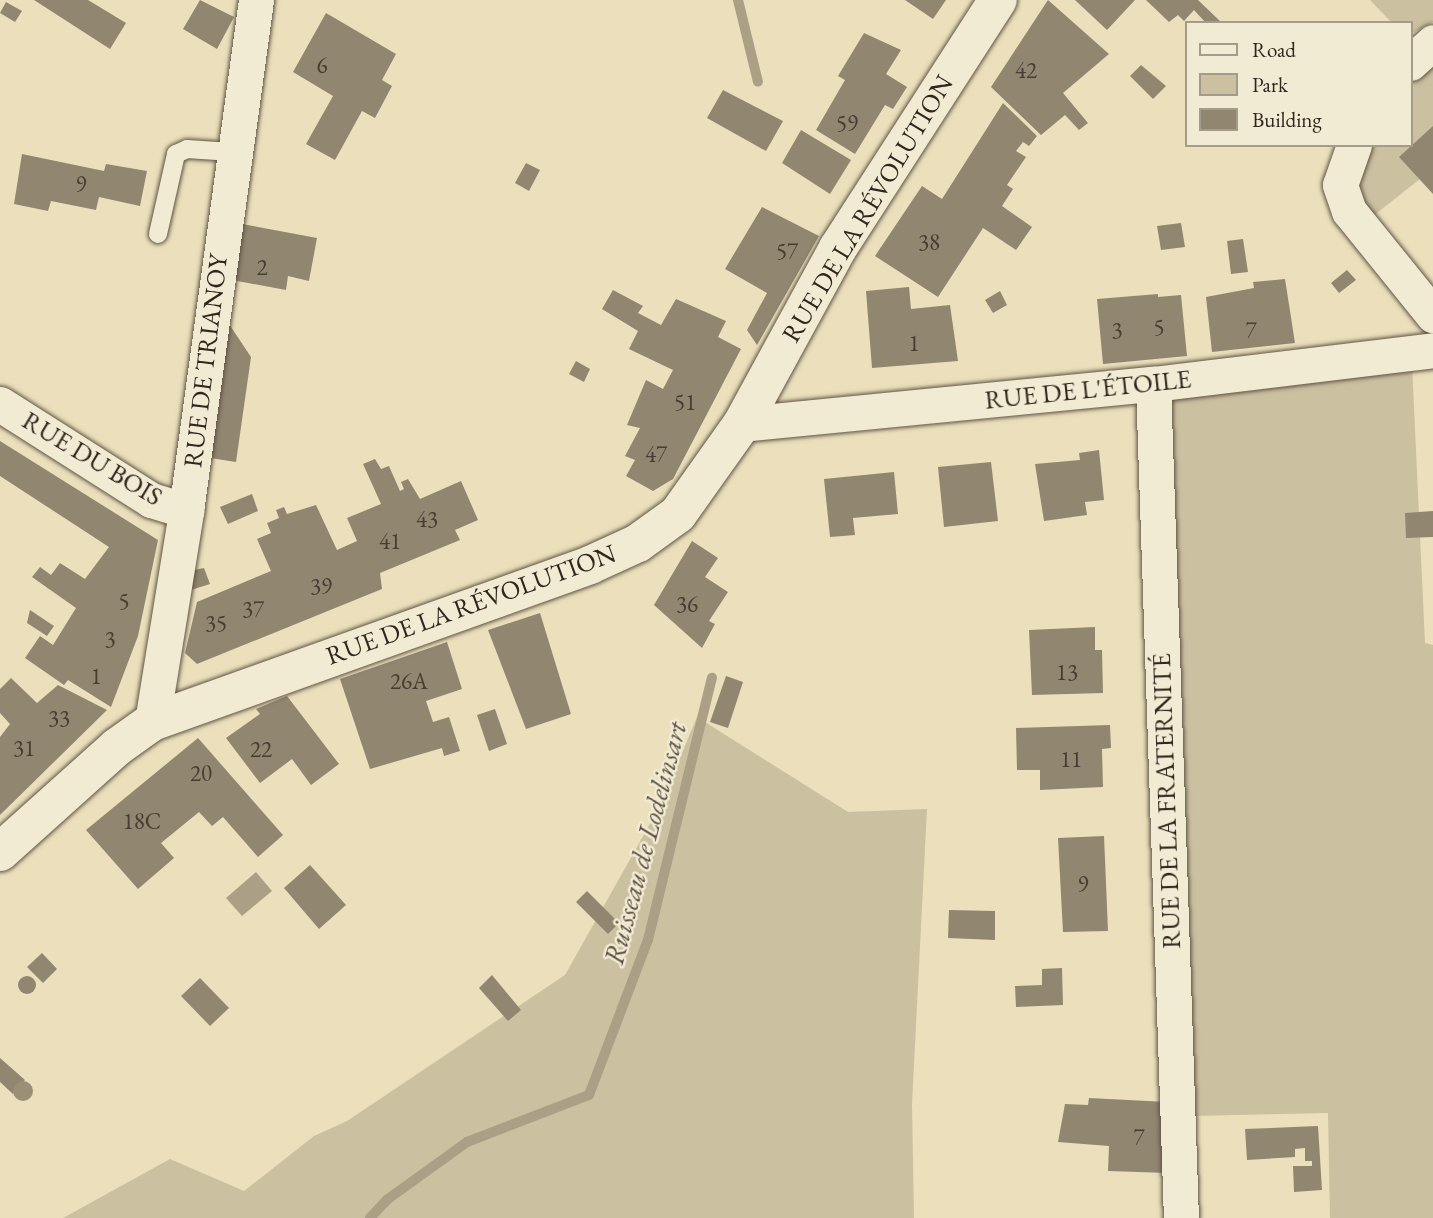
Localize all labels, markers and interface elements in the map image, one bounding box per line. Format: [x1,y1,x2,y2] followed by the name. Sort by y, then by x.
[1184,21,1412,147] legend
[1252,36,1296,63] text: Road
[316,51,328,79] house number: 6
[1015,56,1037,84] house number: 42
[776,70,960,348] street label: RUE DE LA RÉVOLUTION
[1252,71,1288,98] text: Park
[1252,106,1322,133] text: Building
[836,109,858,137] house number: 59
[75,170,87,198] house number: 9
[918,228,940,256] house number: 38
[776,237,798,265] house number: 57
[177,253,235,469] street label: RUE DE TRIANOY
[256,253,268,281] house number: 2
[1153,313,1165,341] house number: 5
[1111,316,1123,344] house number: 3
[1245,316,1257,344] house number: 7
[908,329,920,357] house number: 1
[983,364,1193,416] street label: RUE DE L'ÉTOILE
[674,388,696,416] house number: 51
[16,405,168,513] street label: RUE DU BOIS
[645,440,667,468] house number: 47
[416,505,438,533] house number: 43
[379,527,401,555] house number: 41
[322,538,620,672] street label: RUE DE LA RÉVOLUTION
[310,572,332,600] house number: 39
[118,587,130,615] house number: 5
[676,590,698,618] house number: 36
[242,595,264,623] house number: 37
[205,609,227,637] house number: 35
[104,625,116,653] house number: 3
[1146,653,1188,949] street label: RUE DE LA FRATERNITÉ
[1056,658,1078,686] house number: 13
[90,662,102,690] house number: 1
[390,667,428,695] house number: 26A
[48,704,70,732] house number: 33
[596,718,694,968] water label: Ruisseau de Lodelinsart
[13,734,35,762] house number: 31
[250,735,272,763] house number: 22
[1060,745,1082,773] house number: 11
[190,759,212,787] house number: 20
[123,807,161,835] house number: 18C
[1077,870,1089,898] house number: 9
[1133,1123,1145,1151] house number: 7

